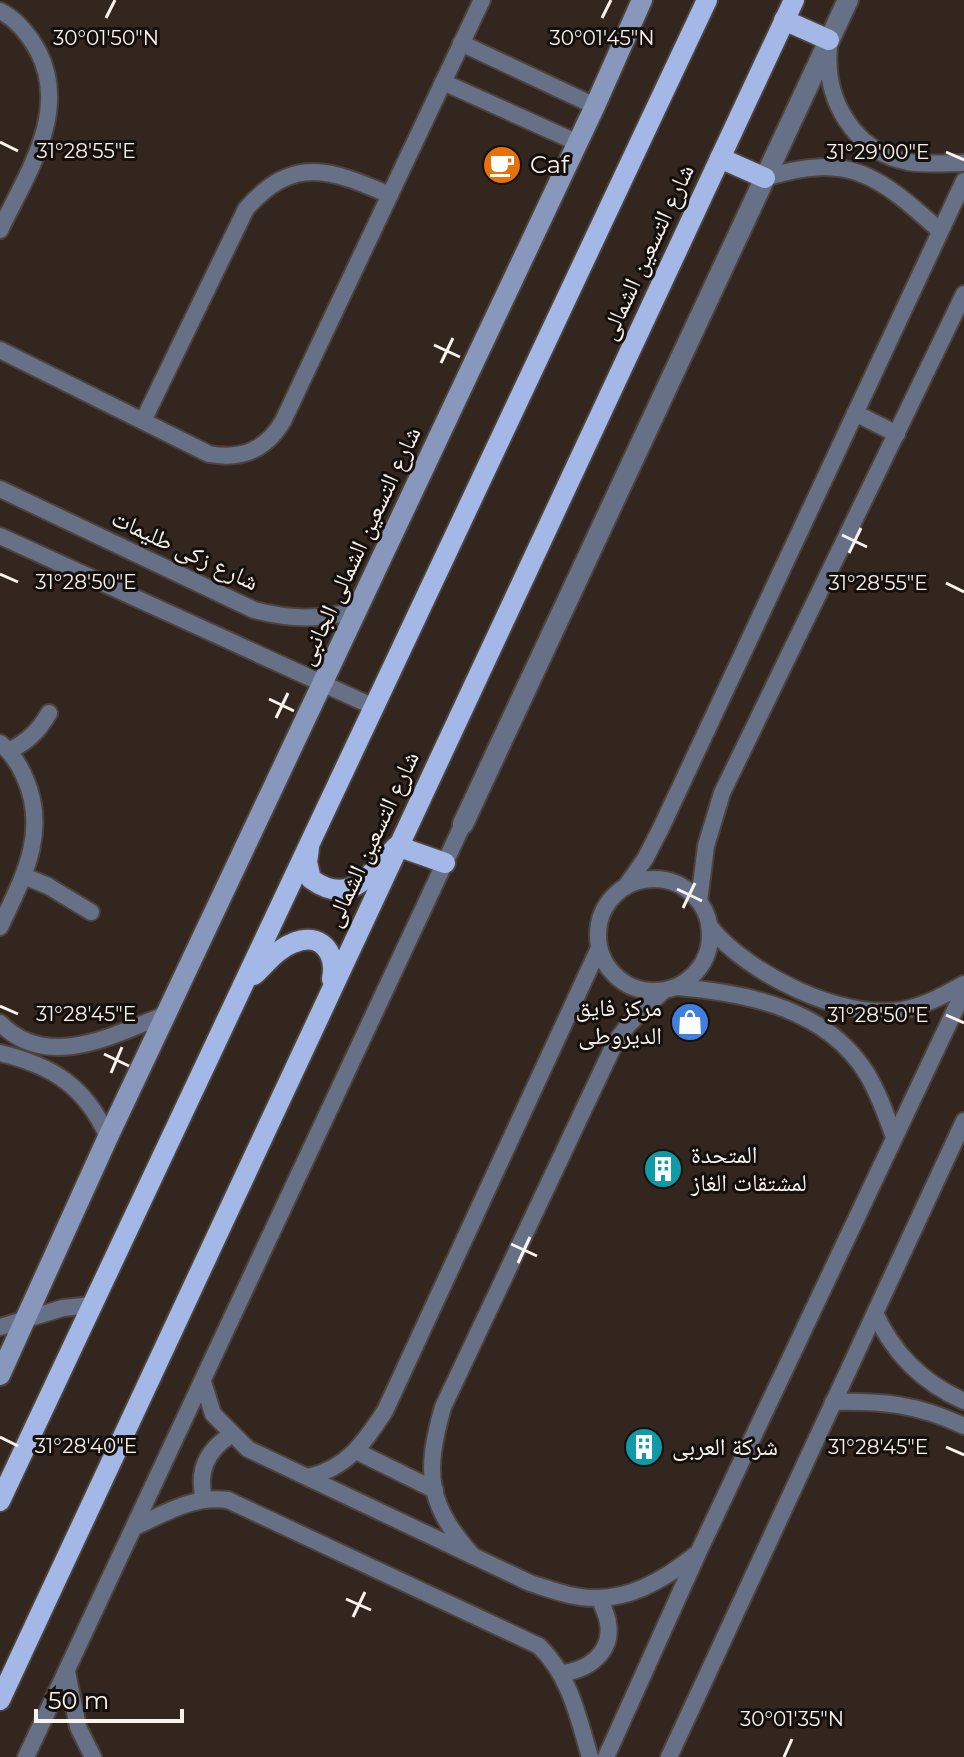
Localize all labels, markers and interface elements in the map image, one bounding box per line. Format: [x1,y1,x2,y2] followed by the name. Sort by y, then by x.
[53,26,159,50] text: 30°01'50"N
[550,26,654,50] text: 30°01'45"N
[36,139,136,163] text: 31°28'55"E
[827,140,929,164] text: 31°29'00"E
[481,144,523,186] cafe icon: Caf
[530,150,570,179] place label: Caf
[593,159,701,345] street label: شارع التسعين الشمالى
[291,422,427,670] street label: شارع التسعين الشمالى الجانبى
[107,503,263,597] street label: شارع زكى طليمات
[35,570,137,594] text: 31°28'50"E
[828,571,928,595] text: 31°28'55"E
[318,746,426,932] street label: شارع التسعين الشمالى
[576,993,662,1050] place label: مركز فايق الديروطى
[669,1001,711,1043] shop icon: مركز فايق الديروطى
[36,1002,136,1026] text: 31°28'45"E
[827,1003,929,1027] text: 31°28'50"E
[690,1140,807,1197] place label: المتحدة لمشتقات الغاز
[642,1148,684,1190] building icon: المتحدة لمشتقات الغاز
[623,1426,665,1468] building icon: شركة العربى
[672,1432,778,1461] place label: شركة العربى
[35,1434,137,1458] text: 31°28'40"E
[828,1435,928,1459] text: 31°28'45"E
[36,1673,182,1723] scale bar
[48,1686,109,1715] text: 50 m
[740,1707,844,1731] text: 30°01'35"N

